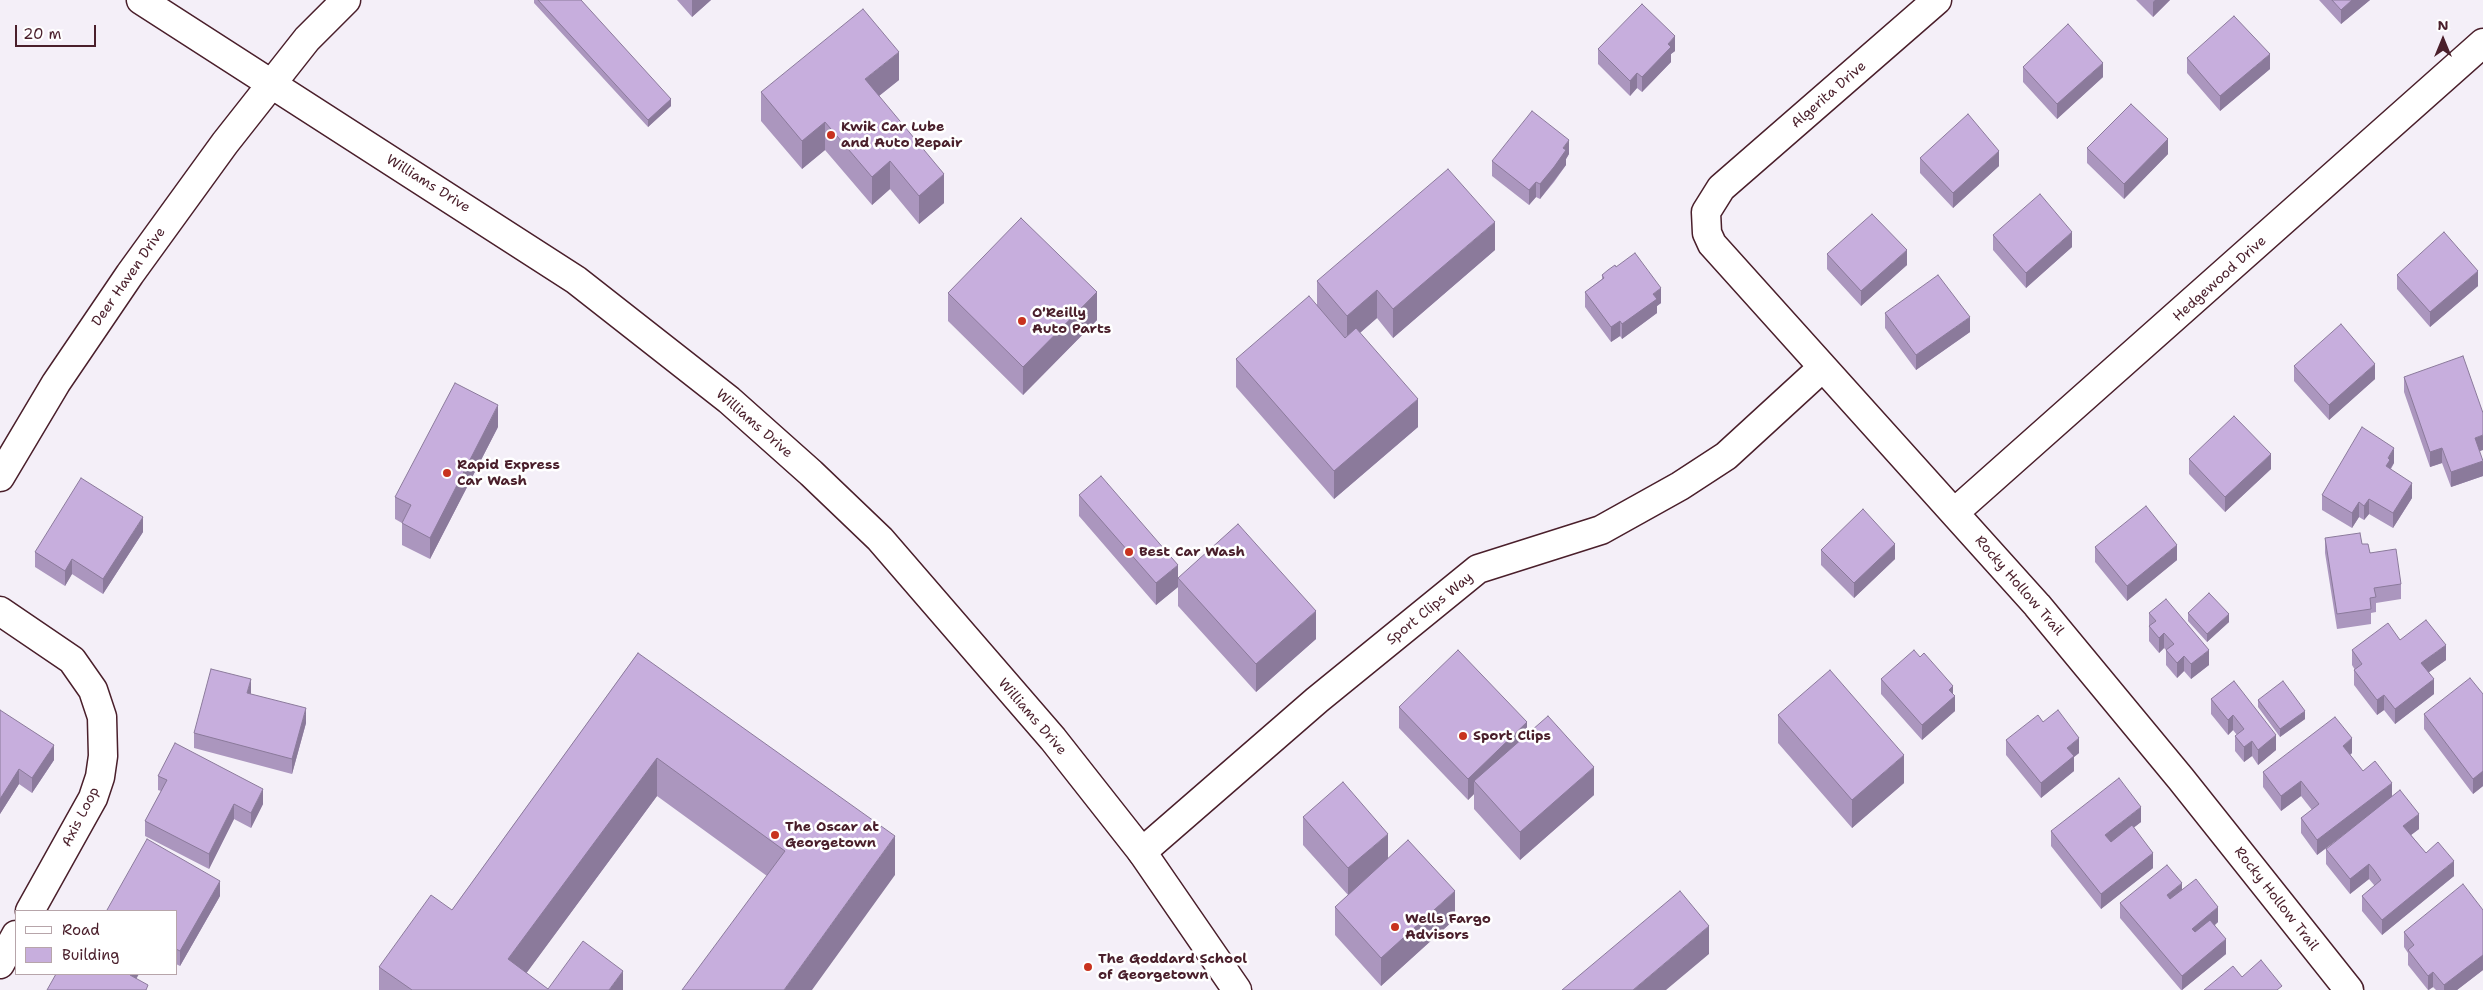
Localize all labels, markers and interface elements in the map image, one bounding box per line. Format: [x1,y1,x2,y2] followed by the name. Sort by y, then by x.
[18,15,99,47] scale bar
[2418,15,2468,65] north arrow
[2437,16,2449,34] text: N
[23,24,62,44] text: 20 m
[1788,58,1870,132] street label: Algerita Drive
[841,119,963,152] place label: Kwik Car Lube and Auto Repair
[825,129,837,141] marker: Kwik Car Lube and Auto Repair
[383,151,473,217] street label: Williams Drive
[89,224,169,330] street label: Deer Haven Drive
[2170,233,2270,325] street label: Hedgewood Drive
[1032,305,1111,338] place label: O'Reilly Auto Parts
[1016,315,1028,327] marker: O'Reilly Auto Parts
[712,386,796,462] street label: Williams Drive
[457,457,560,490] place label: Rapid Express Car Wash
[441,467,453,479] marker: Rapid Express Car Wash
[1971,533,2067,639] street label: Rocky Hollow Trail
[1139,544,1245,560] place label: Best Car Wash
[1123,546,1135,558] marker: Best Car Wash
[1383,569,1477,649] street label: Sport Clips Way
[994,675,1070,759] street label: Williams Drive
[1473,728,1551,744] place label: Sport Clips
[1457,730,1469,742] marker: Sport Clips
[59,784,103,850] street label: Axis Loop
[785,819,879,852] place label: The Oscar at Georgetown
[769,829,781,841] marker: The Oscar at Georgetown
[2230,844,2322,954] street label: Rocky Hollow Trail
[15,910,178,975] legend
[1405,911,1491,944] place label: Wells Fargo Advisors
[62,920,100,940] text: Road
[1389,921,1401,933] marker: Wells Fargo Advisors
[62,945,119,965] text: Building
[1098,951,1247,984] place label: The Goddard School of Georgetown
[1082,961,1094,973] marker: The Goddard School of Georgetown

